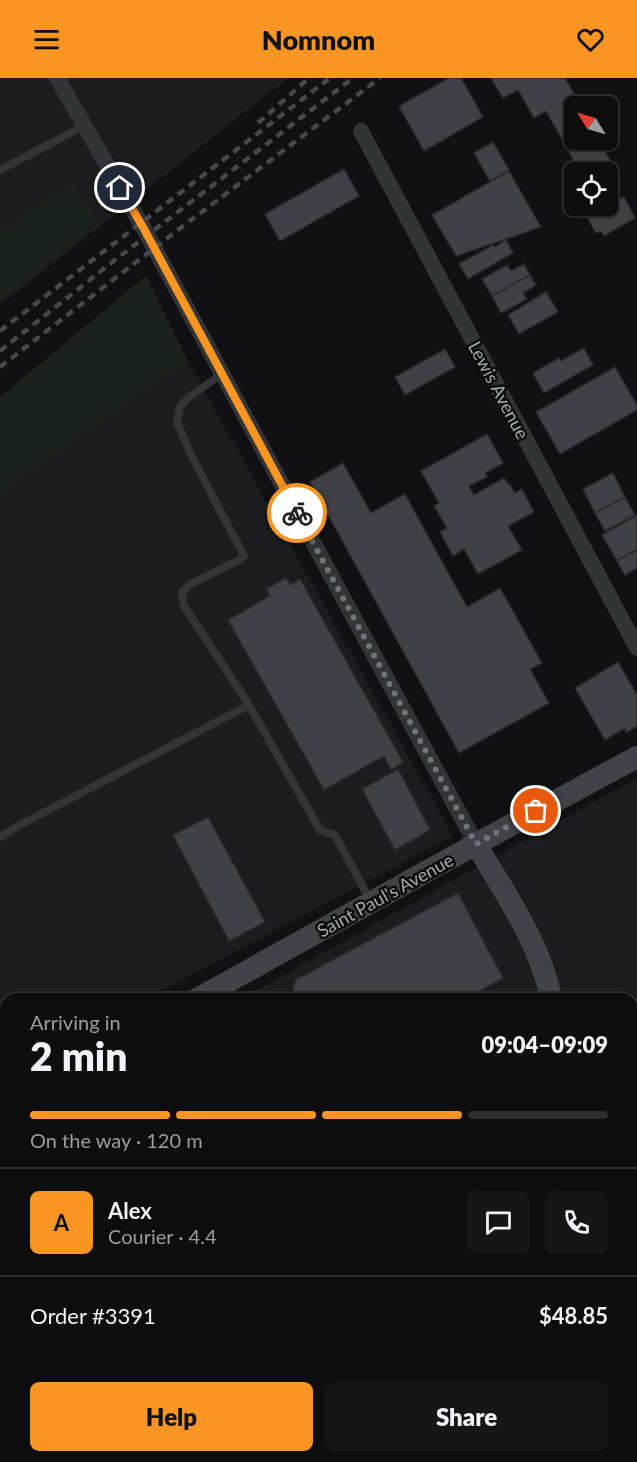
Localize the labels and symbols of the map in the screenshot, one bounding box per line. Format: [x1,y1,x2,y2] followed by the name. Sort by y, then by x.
[564,96,618,150] north arrow
[94,162,145,213] pin
[464,337,534,443] street label: Lewis Avenue
[267,483,327,543] courier
[510,785,561,836] pin
[313,848,457,942] street label: Saint Paul's Avenue

